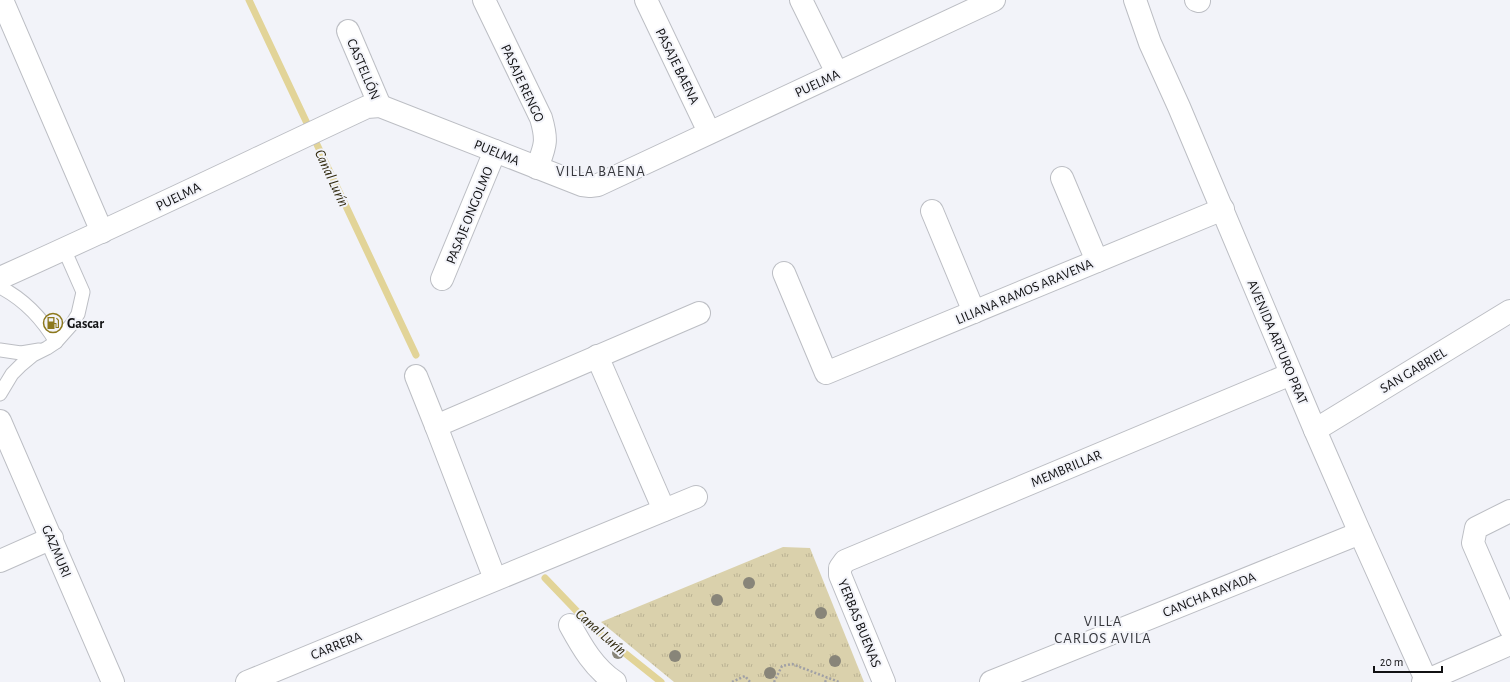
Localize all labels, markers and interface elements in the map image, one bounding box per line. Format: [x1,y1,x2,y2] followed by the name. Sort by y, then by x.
[653,26,702,107] street label: PASAJE BAENA
[344,36,385,102] street label: CASTELLÓN
[498,42,546,124] street label: PASAJE RENGO
[793,67,842,100] street label: PUELMA
[472,137,521,168] street label: PUELMA
[312,147,351,209] water label: Canal Lurín
[444,164,496,266] street label: PASAJE ONGOLMO
[556,164,646,179] district label: VILLA BAENA
[154,180,203,214] street label: PUELMA
[954,257,1095,327] street label: LILIANA RAMOS ARAVENA
[1244,278,1310,407] street label: AVENIDA ARTURO PRAT
[42,312,64,334] fuel station icon: Gascar
[67,317,104,331] place label: Gascar
[1378,346,1449,396] street label: SAN GABRIEL
[1029,448,1104,490] street label: MEMBRILLAR
[39,523,73,580] street label: GAZMURI
[1161,570,1258,620] street label: CANCHA RAYADA
[835,577,883,669] street label: YERBAS BUENAS
[573,607,629,658] water label: Canal Lurín
[1054,614,1152,646] district label: VILLA CARLOS AVILA
[309,629,364,662] street label: CARRERA
[1374,648,1442,674] scale bar
[1380,656,1403,668] text: 20 m

